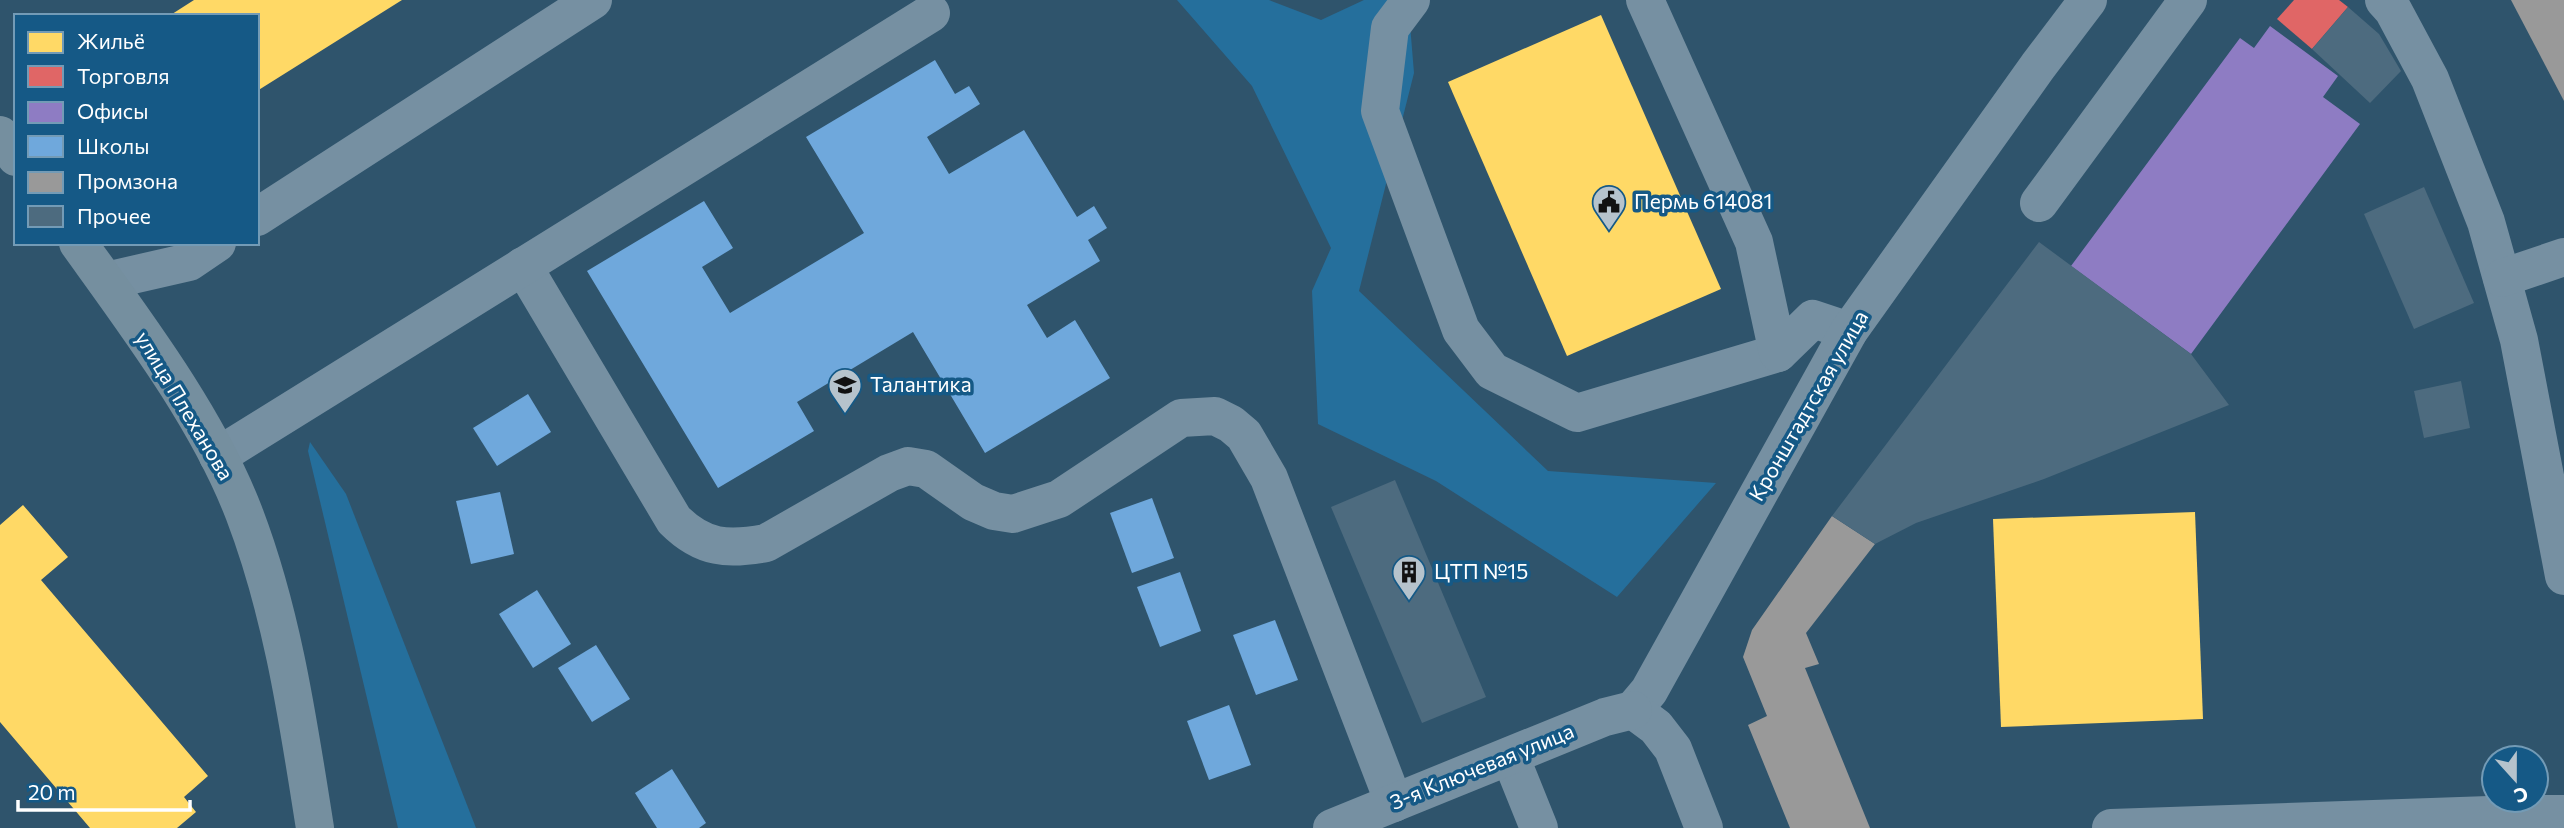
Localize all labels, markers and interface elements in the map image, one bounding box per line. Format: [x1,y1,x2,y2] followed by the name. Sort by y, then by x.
[14,14,259,245] legend
[77,28,145,53] text: Жильё
[77,63,170,88] text: Торговля
[77,98,148,123] text: Офисы
[77,133,149,158] text: Школы
[77,168,178,193] text: Промзона
[1590,183,1628,232] public building icon: Пермь 614081
[1634,188,1773,213] place label: Пермь 614081
[77,203,151,228] text: Прочее
[1743,305,1873,505] street label: Кронштадтская улица
[131,326,240,484] street label: улица Плеханова
[826,366,864,415] school or university icon: Талантика
[870,371,972,396] place label: Талантика
[1390,553,1428,602] building icon: ЦТП №15
[1434,558,1528,583] place label: ЦТП №15
[1386,717,1577,814] street label: 3-я Ключевая улица
[2480,744,2550,814] north arrow
[18,768,189,812] scale bar
[28,779,76,804] text: 20 m
[2511,782,2531,808] text: С

